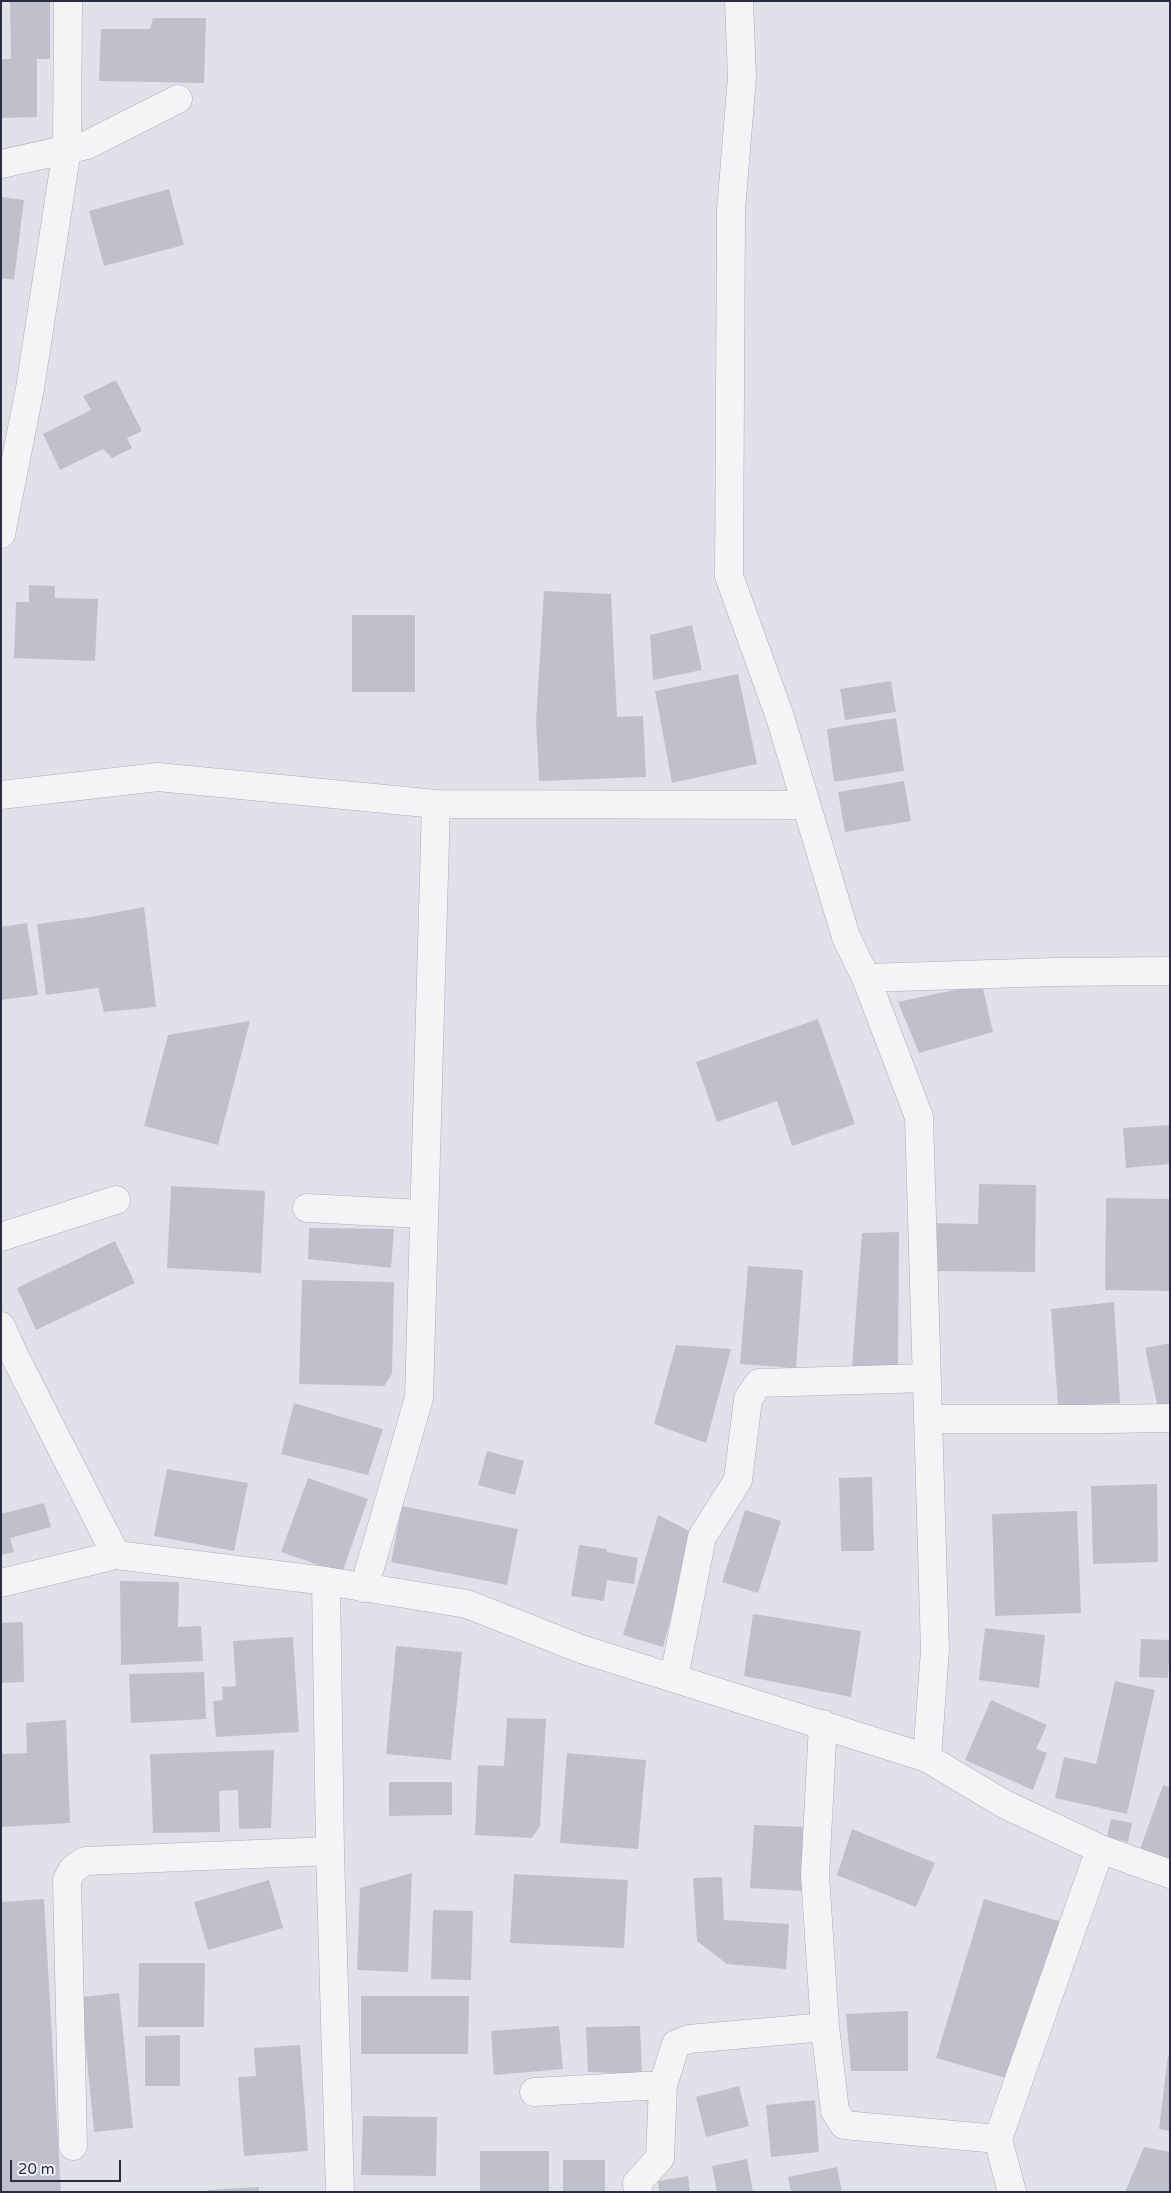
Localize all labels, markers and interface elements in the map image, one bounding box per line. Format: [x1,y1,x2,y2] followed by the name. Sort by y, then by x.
[12,2150,124,2182] scale bar
[18,2160,55,2178] text: 20 m

